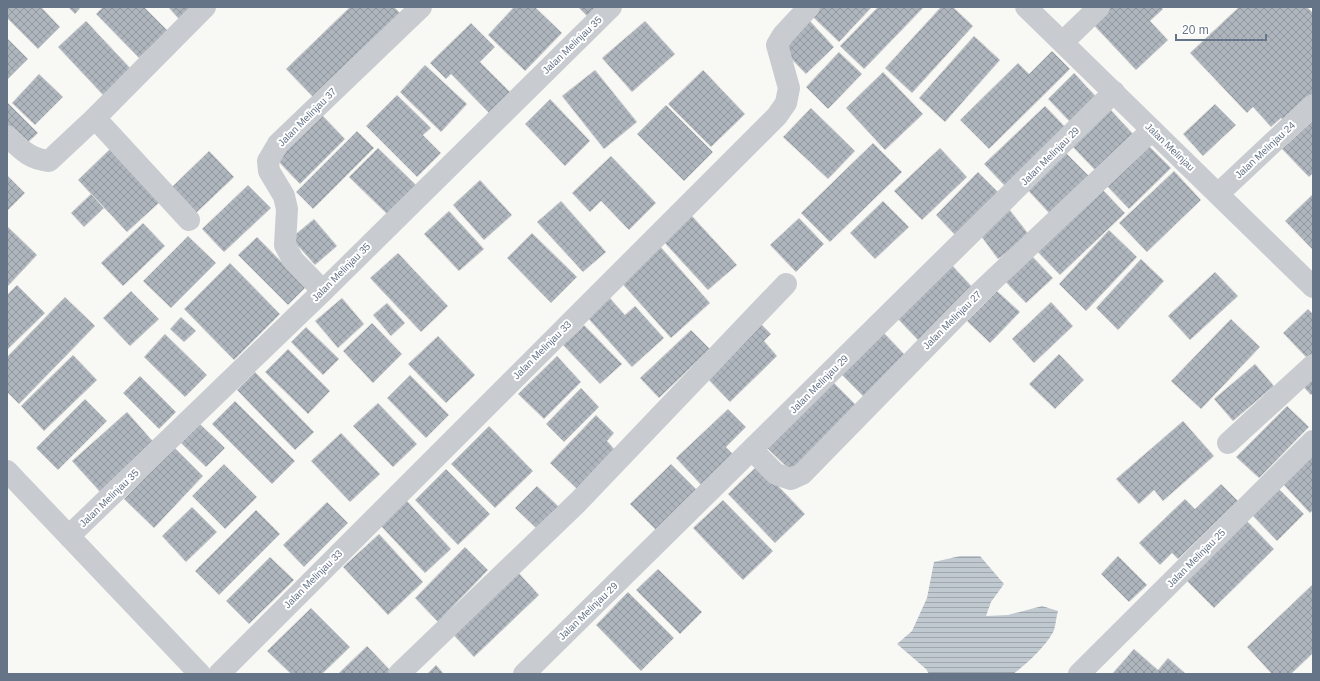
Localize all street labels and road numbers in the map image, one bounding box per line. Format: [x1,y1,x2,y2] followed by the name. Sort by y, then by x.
[540,14,604,76] street label: Jalan Melinjau 35
[276,85,339,148] street label: Jalan Melinjau 37
[1233,119,1298,181] street label: Jalan Melinjau 24
[1143,121,1197,173] street label: Jalan Melinjau
[1019,124,1082,187] street label: Jalan Melinjau 29
[310,240,373,303] street label: Jalan Melinjau 35
[921,288,984,351] street label: Jalan Melinjau 27
[511,318,574,381] street label: Jalan Melinjau 33
[788,352,851,415] street label: Jalan Melinjau 29
[77,467,141,529] street label: Jalan Melinjau 35
[1165,526,1228,589] street label: Jalan Melinjau 25
[282,547,345,610] street label: Jalan Melinjau 33
[556,580,620,642] street label: Jalan Melinjau 29

